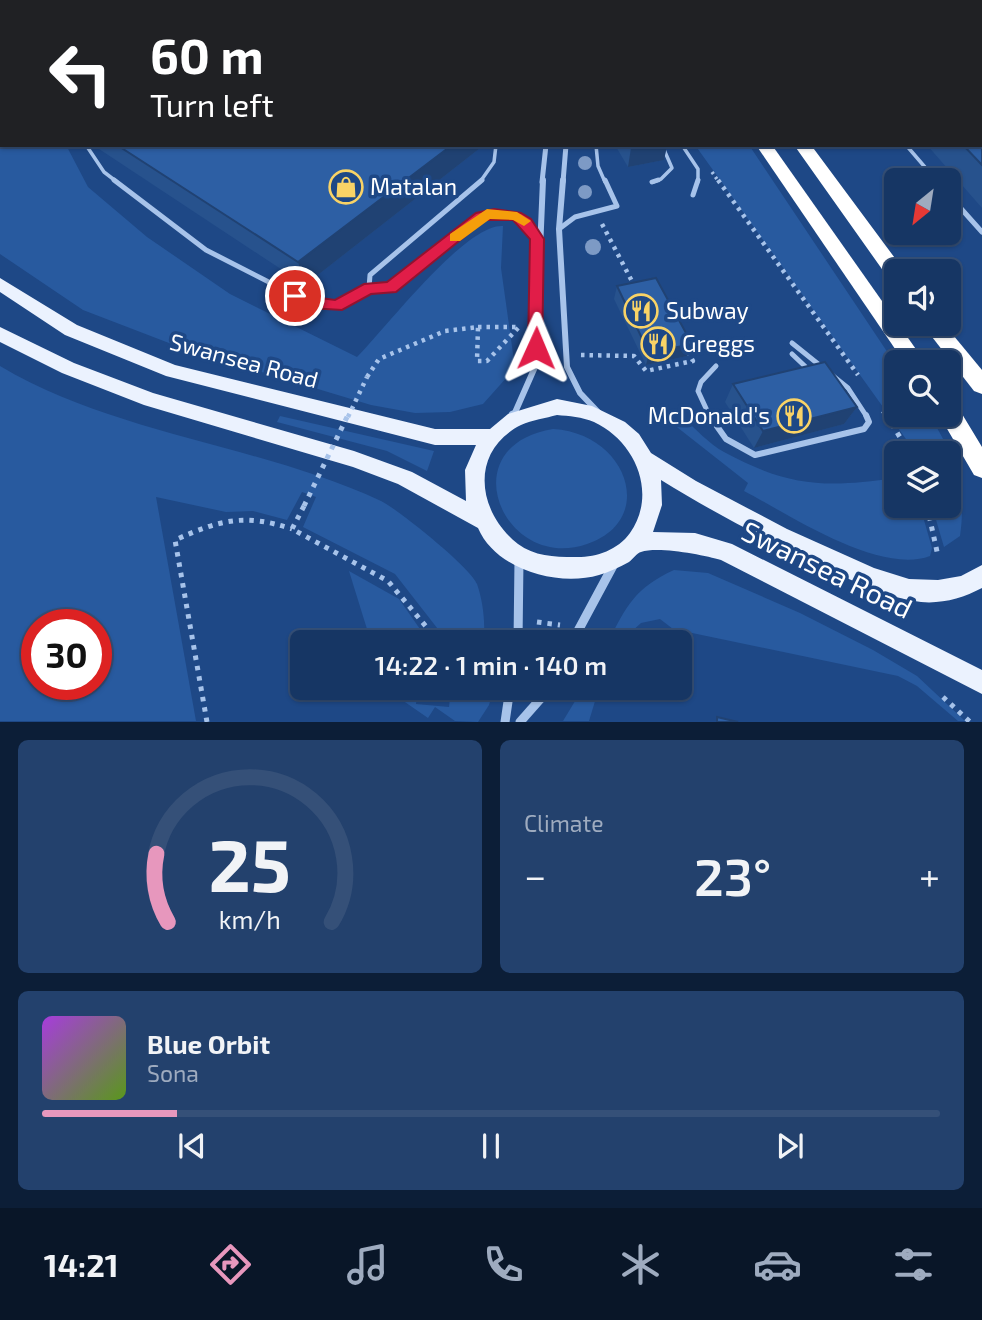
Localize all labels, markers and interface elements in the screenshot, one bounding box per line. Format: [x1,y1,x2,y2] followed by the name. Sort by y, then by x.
[150,25,264,84] text: 60 m
[35,28,126,119] icon: left
[150,85,274,123] text: Turn left
[327,168,365,206] shop icon: Matalan
[884,168,961,245] north arrow
[884,168,961,518] map controls
[370,172,457,200] place label: Matalan
[884,259,961,336] button: sound
[265,266,325,326] pin
[276,277,314,315] icon: arrive
[622,292,660,330] restaurant icon: Subway
[666,296,749,324] place label: Subway
[499,311,573,385] position arrow
[639,325,677,363] restaurant icon: Greggs
[167,327,321,393] street label: Swansea Road
[682,329,755,357] place label: Greggs
[884,350,961,427] button: search
[775,397,813,435] restaurant icon: McDonald's
[648,401,770,429] place label: McDonald's
[884,441,961,518] button: layers
[737,513,918,625] street label: Swansea Road
[21,609,112,700] speed limit sign: 30
[375,649,607,680] text: 14:22 · 1 min · 140 m
[524,809,604,837] text: Climate
[209,820,291,908] text: 25
[694,844,771,906] text: 23°
[524,852,546,898] text: −
[919,852,940,898] text: +
[219,904,281,934] text: km/h
[147,1028,270,1059] text: Blue Orbit
[147,1059,199,1087] text: Sona
[173,1127,211,1165] icon: previous
[472,1127,510,1165] icon: pause
[771,1127,809,1165] icon: next
[206,1240,255,1289] icon: directions
[343,1240,392,1289] icon: music
[479,1240,528,1289] icon: phone
[616,1240,665,1289] icon: climate
[753,1240,802,1289] icon: car
[889,1240,938,1289] icon: filters
[44,1245,119,1283] text: 14:21

